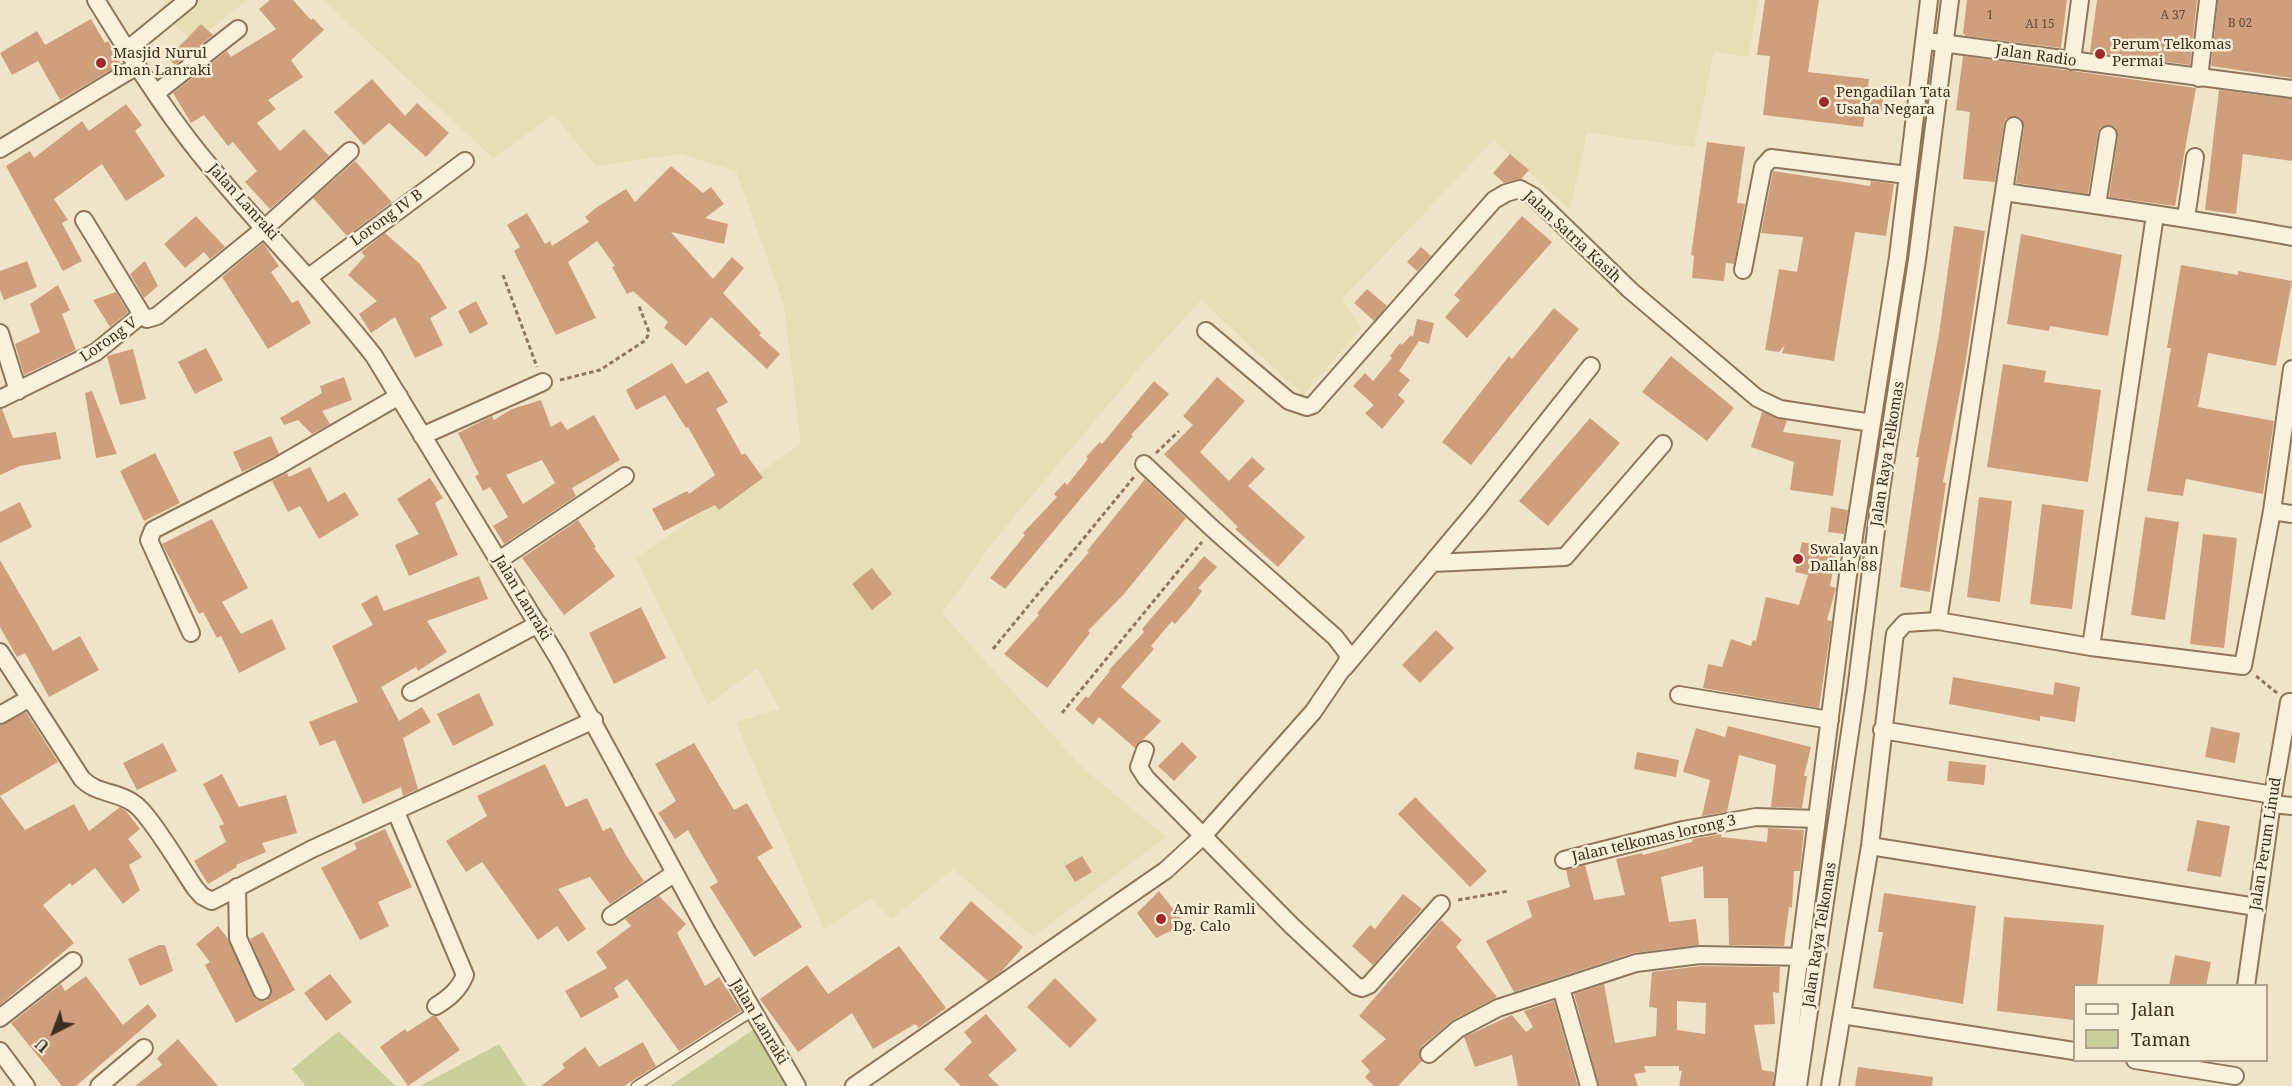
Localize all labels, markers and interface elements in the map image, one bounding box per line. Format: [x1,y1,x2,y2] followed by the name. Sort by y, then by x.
[1987,9,1993,23] house number: 1
[2161,9,2185,23] house number: A 37
[2228,17,2252,31] house number: B 02
[2025,18,2055,32] house number: AI 15
[2112,36,2231,71] place label: Perum Telkomas Permai
[1994,41,2078,71] street label: Jalan Radio
[113,45,211,80] place label: Masjid Nurul Iman Lanraki
[2093,47,2107,61] marker: Perum Telkomas Permai
[94,56,108,70] marker: Masjid Nurul Iman Lanraki
[1836,84,1951,119] place label: Pengadilan Tata Usaha Negara
[1817,95,1831,109] marker: Pengadilan Tata Usaha Negara
[204,160,282,244] street label: Jalan Lanraki
[347,186,427,250] street label: Lorong IV B
[1520,187,1624,287] street label: Jalan Satria Kasih
[77,314,141,366] street label: Lorong V
[1868,380,1908,528] street label: Jalan Raya Telkomas
[1810,541,1879,576] place label: Swalayan Dallah 88
[489,552,555,644] street label: Jalan Lanraki
[1791,552,1805,566] marker: Swalayan Dallah 88
[2247,776,2285,912] street label: Jalan Perum Linud
[1570,811,1738,867] street label: Jalan telkomas lorong 3
[1800,861,1840,1009] street label: Jalan Raya Telkomas
[1173,901,1255,936] place label: Amir Ramli Dg. Calo
[1154,912,1168,926] marker: Amir Ramli Dg. Calo
[726,976,792,1068] street label: Jalan Lanraki
[2073,984,2268,1062] legend
[2131,997,2175,1021] text: Jalan
[24,1002,84,1062] north arrow
[2131,1027,2190,1051] text: Taman
[30,1033,54,1058] text: U

